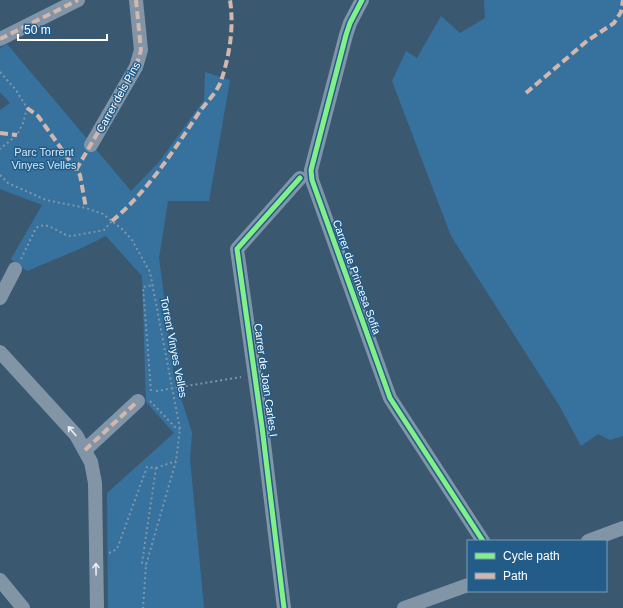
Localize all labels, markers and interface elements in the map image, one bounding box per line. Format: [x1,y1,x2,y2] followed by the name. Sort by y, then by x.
[18,16,107,42] scale bar
[24,23,51,37] text: 50 m
[94,59,143,134] street label: Carrer dels Pins
[11,146,77,171] park label: Parc Torrent Vinyes Velles
[331,218,384,337] street label: Carrer de Princesa Sofía
[158,296,190,399] street label: Torrent Vinyes Velles
[252,323,280,437] street label: Carrer de Joan Carles I
[67,426,76,436] one-way arrow
[467,540,607,592] legend
[503,549,560,563] text: Cycle path
[93,563,100,576] one-way arrow
[503,569,528,583] text: Path

